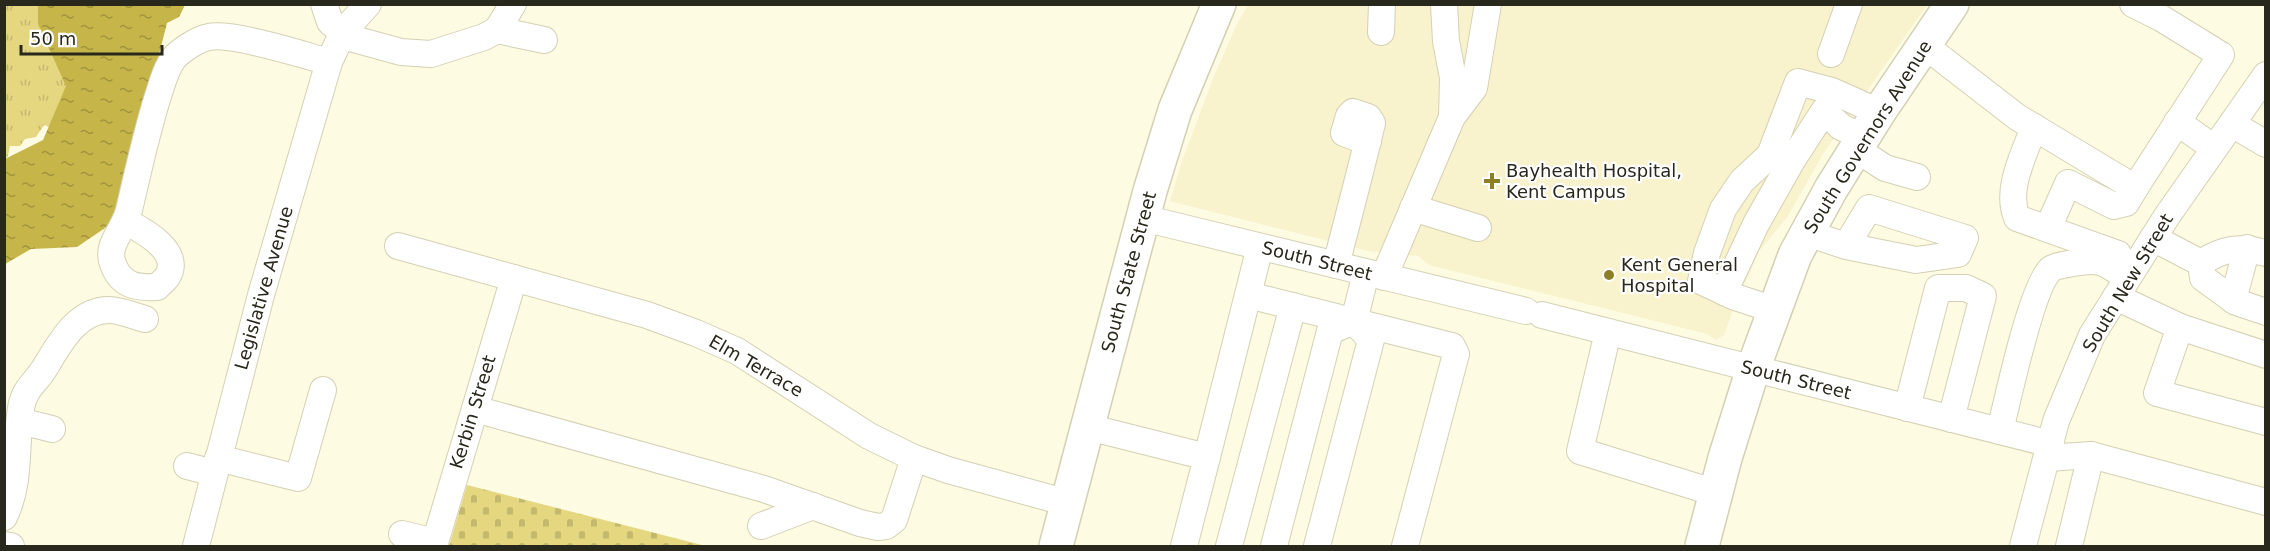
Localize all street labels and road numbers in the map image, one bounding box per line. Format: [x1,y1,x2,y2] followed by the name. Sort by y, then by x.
[1799,36,1936,237] street label: South Governors Avenue
[1097,189,1160,355] street label: South State Street
[230,204,297,372] street label: Legislative Avenue
[2078,210,2177,356] street label: South New Street
[1260,237,1374,284] street label: South Street
[705,330,807,401] street label: Elm Terrace
[445,353,500,471] street label: Kerbin Street
[1739,356,1853,403] street label: South Street

